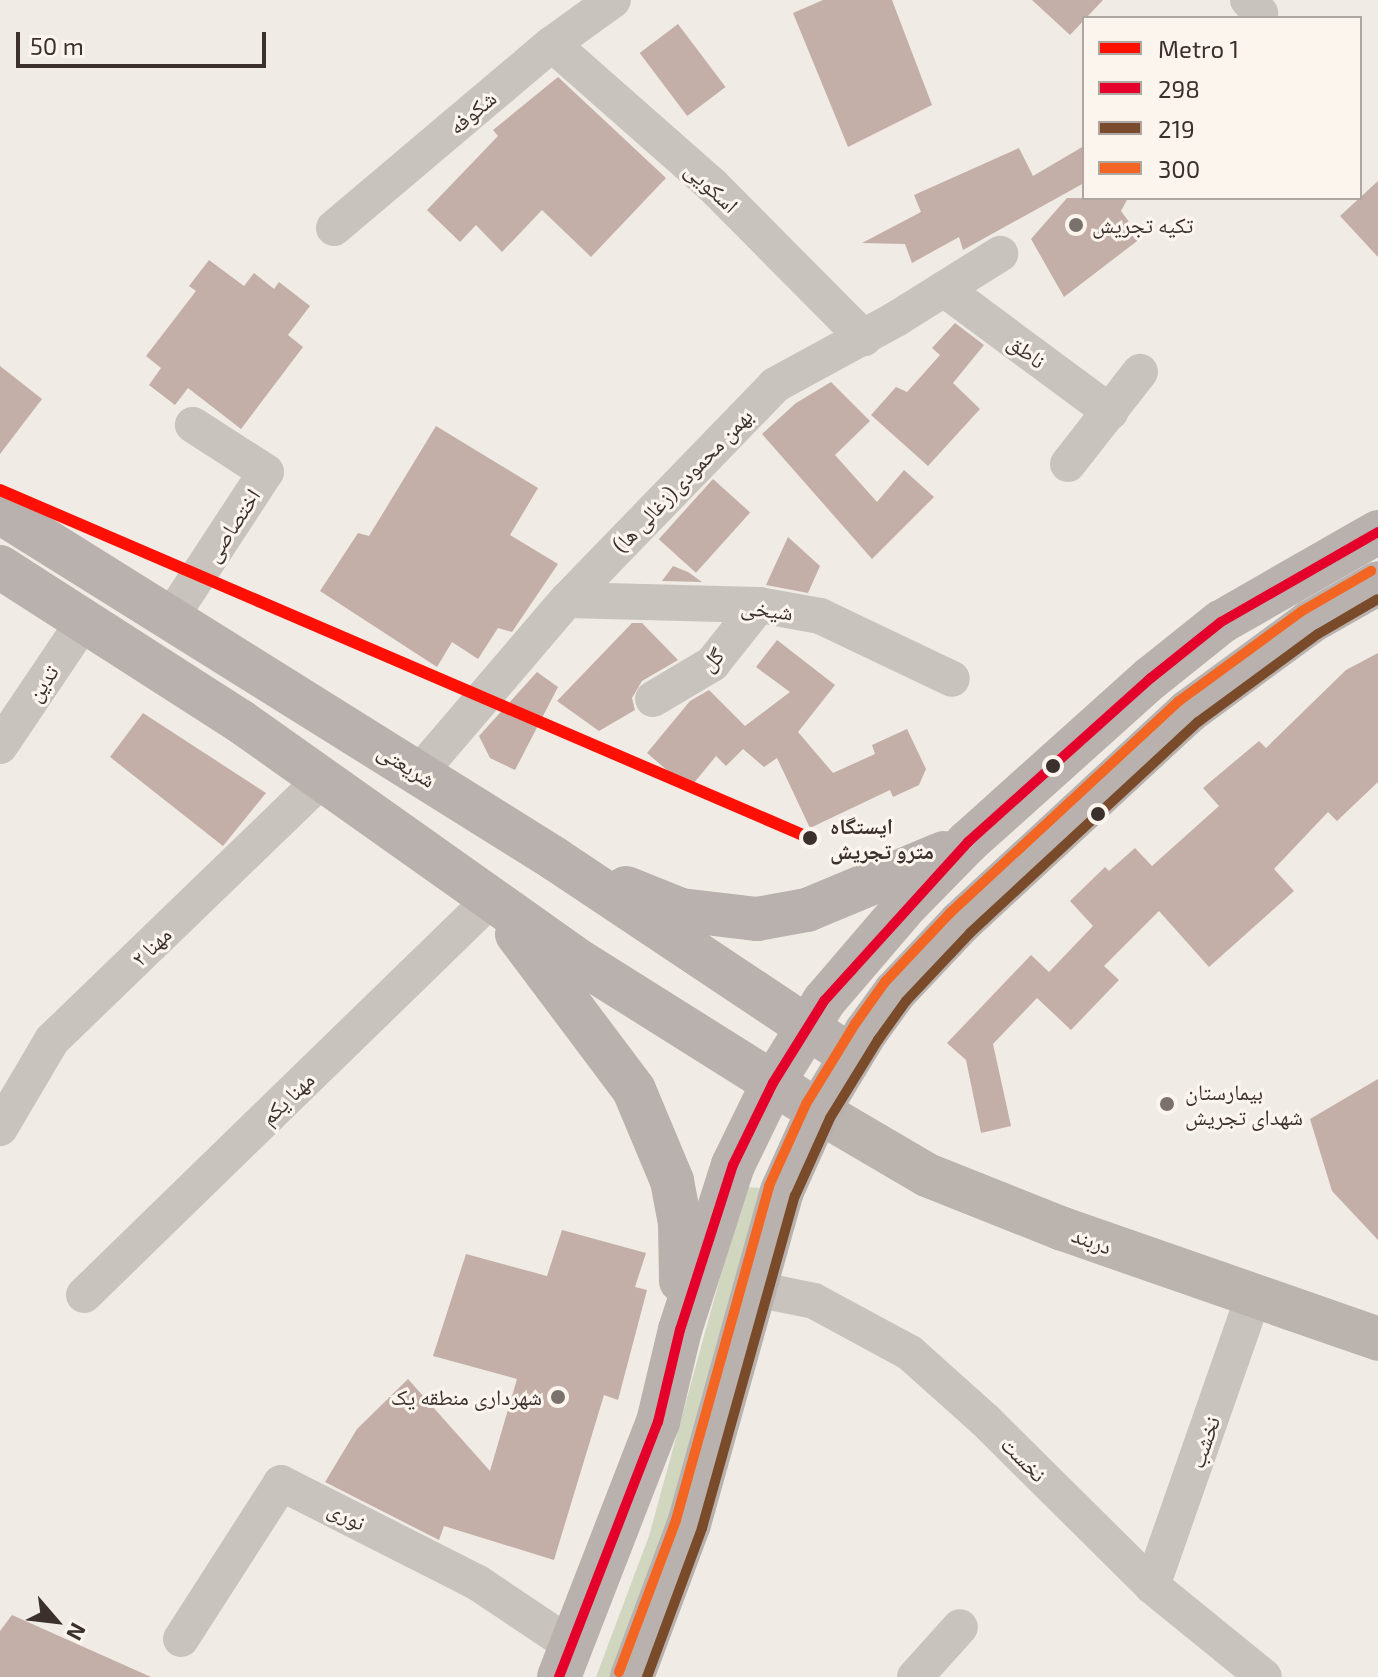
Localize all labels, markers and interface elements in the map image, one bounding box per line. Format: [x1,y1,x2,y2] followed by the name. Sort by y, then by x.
[20,16,270,66] scale bar
[1082,16,1362,200] legend
[30,31,84,60] text: 50 m
[1158,34,1239,63] text: Metro 1
[1158,74,1200,103] text: 298
[443,85,501,139] street label: شکوفه
[1158,114,1195,143] text: 219
[1158,154,1200,183] text: 300
[680,156,744,218] street label: اسکویی
[1092,212,1193,238] place label: تکیه تجریش
[1067,216,1085,234] marker: تکیه تجریش
[1003,328,1051,374] street label: ناطق
[606,402,758,558] street label: بهمن محمودی(زغالی ها)
[199,483,265,567] street label: اختصاصی
[740,593,794,625] street label: شیخی
[695,642,729,676] street label: گل
[20,660,64,706] street label: تدین
[373,737,441,793] street label: شریعتی
[1045,758,1061,774] unlabelled marker
[1090,806,1106,822] unlabelled marker
[830,812,934,864] place label: ایستگاه مترو تجریش
[797,825,823,851] marker: ایستگاه مترو تجریش
[126,921,176,971] street label: مهنا ۲
[255,1066,319,1130] street label: مهنا یکم
[1185,1078,1303,1130] place label: بیمارستان شهدای تجریش
[1156,1093,1178,1115] marker: بیمارستان شهدای تجریش
[1068,1221,1116,1259] street label: دربند
[391,1384,542,1410] place label: شهرداری منطقه یک
[549,1388,567,1406] marker: شهرداری منطقه یک
[1183,1413,1225,1471] street label: نخشب
[996,1431,1052,1487] street label: نخست
[324,1495,370,1535] street label: نوری
[16,1581,96,1661] north arrow
[62,1619,92,1645] text: N

